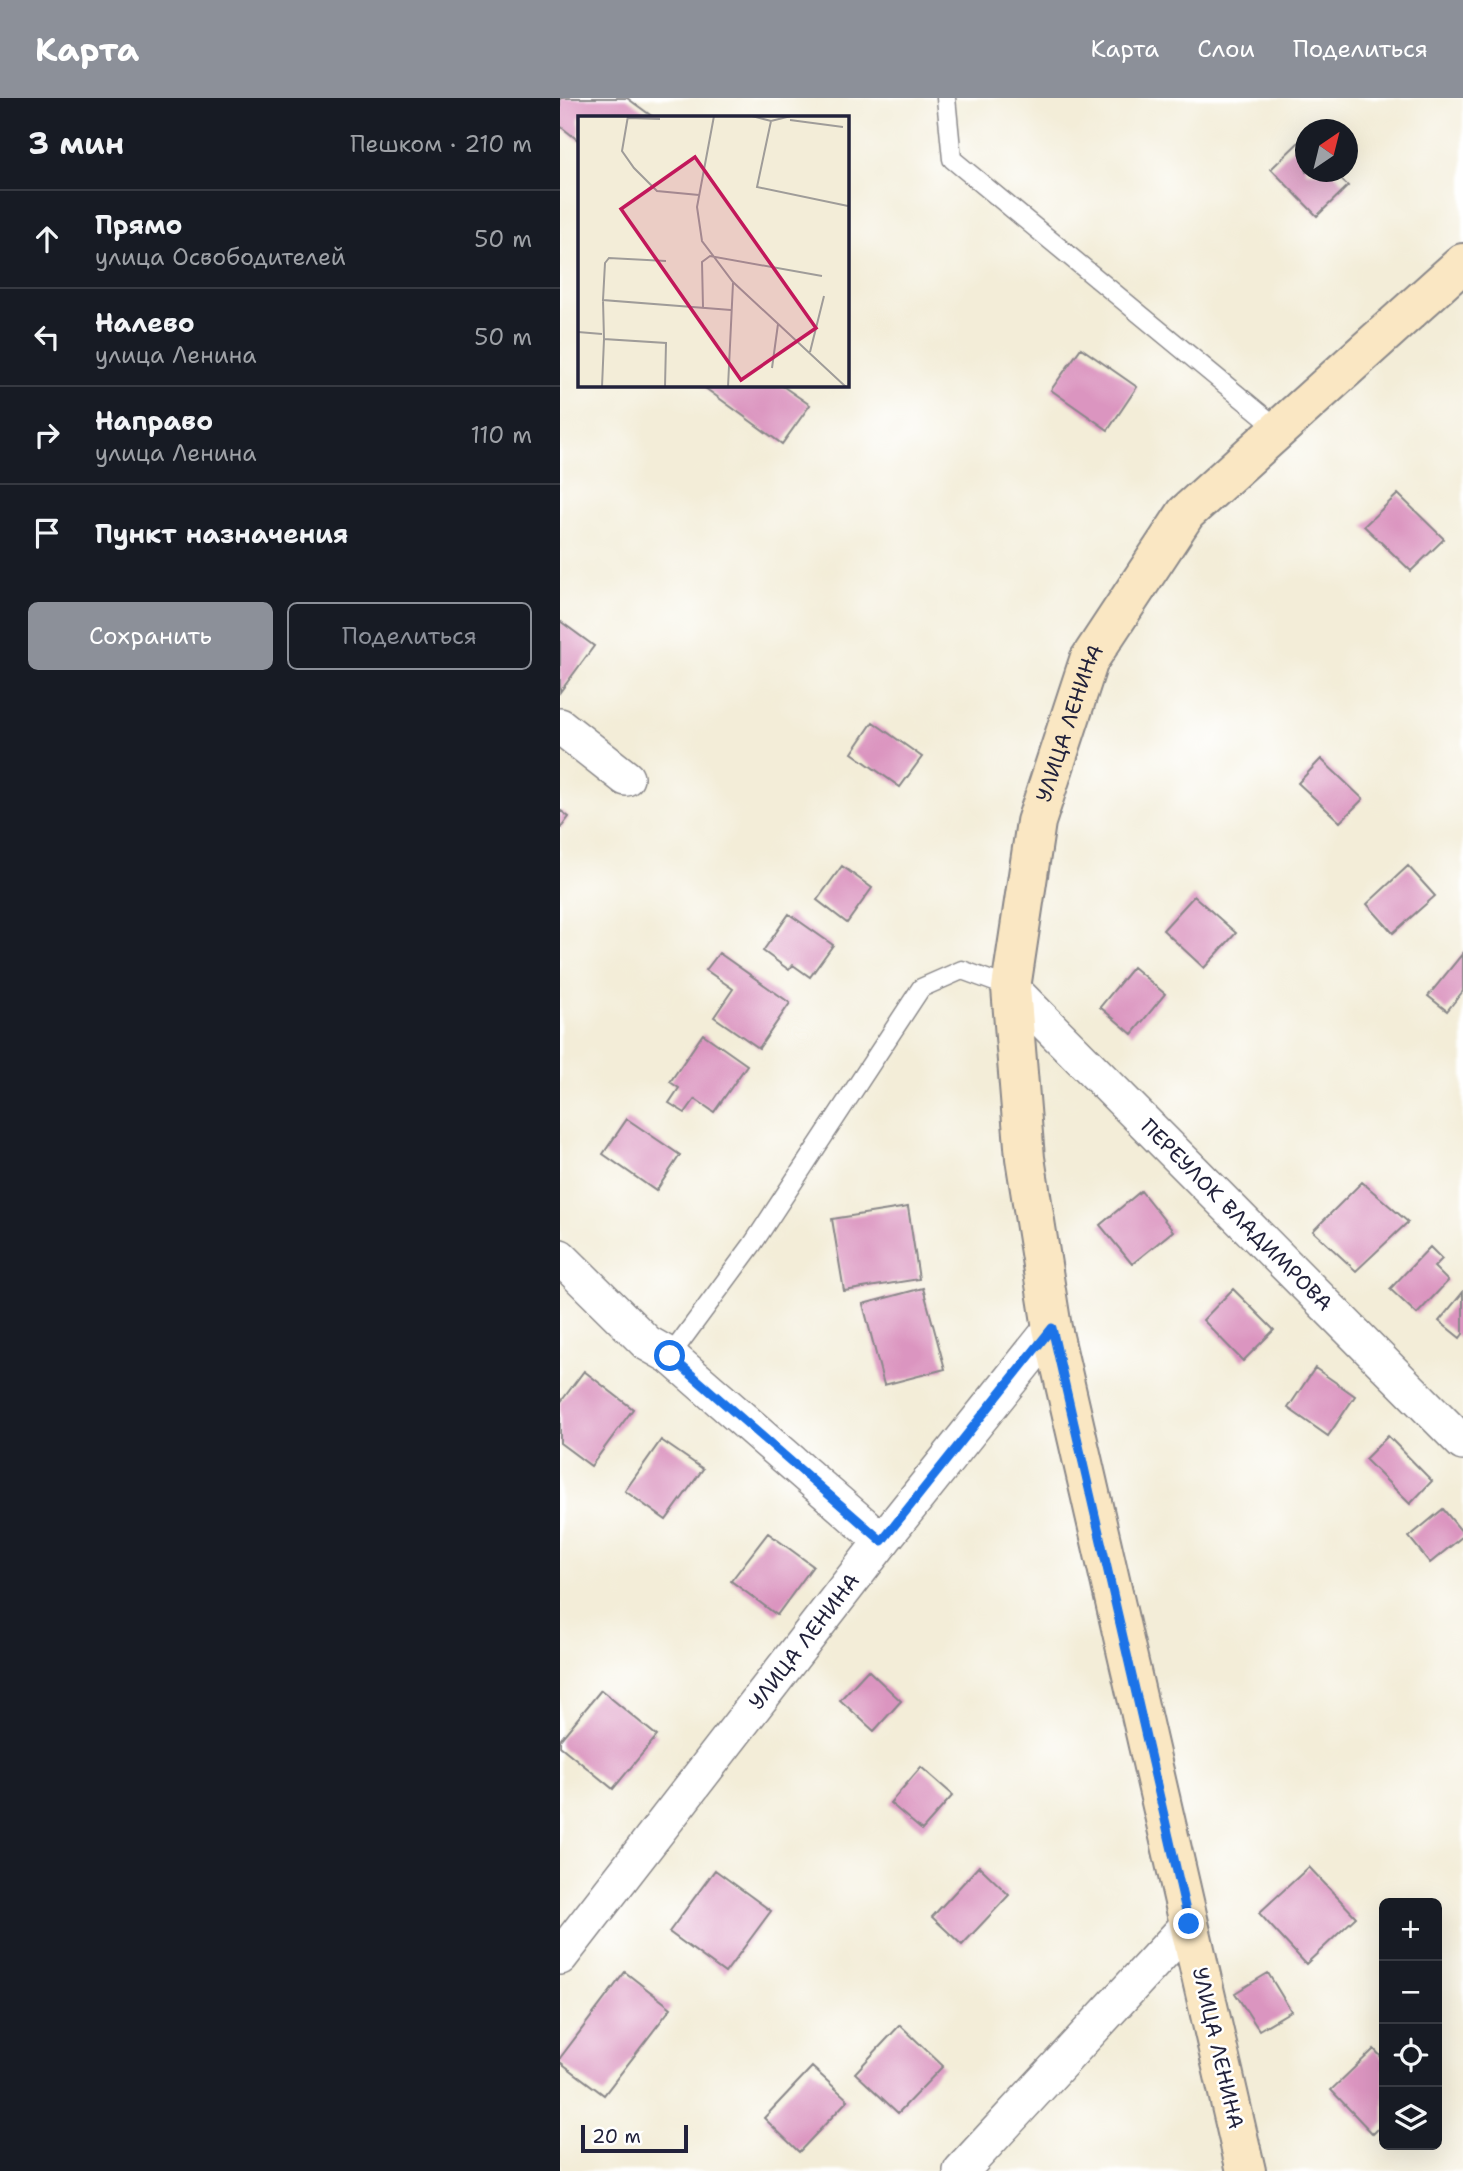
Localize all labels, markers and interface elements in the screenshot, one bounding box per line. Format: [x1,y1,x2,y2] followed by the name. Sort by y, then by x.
[35,27,139,72] text: Карта
[1091,33,1159,65] text: Карта
[1197,33,1255,65] text: Слои
[1293,33,1428,65] text: Поделиться
[578,116,849,387] inset map
[1295,119,1358,182] north arrow
[28,123,124,164] text: 3 мин
[350,129,532,159] text: Пешком · 210 m
[95,207,183,242] text: Прямо
[28,220,66,258] icon: ahead
[474,224,532,254] text: 50 m
[95,242,346,272] text: улица Освободителей
[95,305,195,340] text: Налево
[28,318,66,356] icon: left
[474,322,532,352] text: 50 m
[95,340,256,370] text: улица Ленина
[95,403,213,438] text: Направо
[28,416,66,454] icon: right
[470,420,532,450] text: 110 m
[95,438,256,468] text: улица Ленина
[28,514,66,552] icon: arrive
[95,516,348,551] text: Пункт назначения
[28,602,273,670] button: Сохранить
[287,602,532,670] button: Поделиться
[1029,639,1110,806] street label: УЛИЦА ЛЕНИНА
[1135,1113,1338,1317] street label: ПЕРЕУЛОК ВЛАДИМРОВА
[654,1340,685,1371] route start
[743,1568,866,1715] street label: УЛИЦА ЛЕНИНА
[1379,1898,1442,2150] map controls
[1379,1898,1442,1961] button: +
[1173,1908,1204,1939] route end
[1379,1961,1442,2024] button: −
[1186,1964,1250,2132] street label: УЛИЦА ЛЕНИНА
[1379,2024,1442,2087] button: locate
[1379,2087,1442,2150] button: layers
[581,2122,688,2154] scale bar
[592,2124,641,2149] text: 20 m

